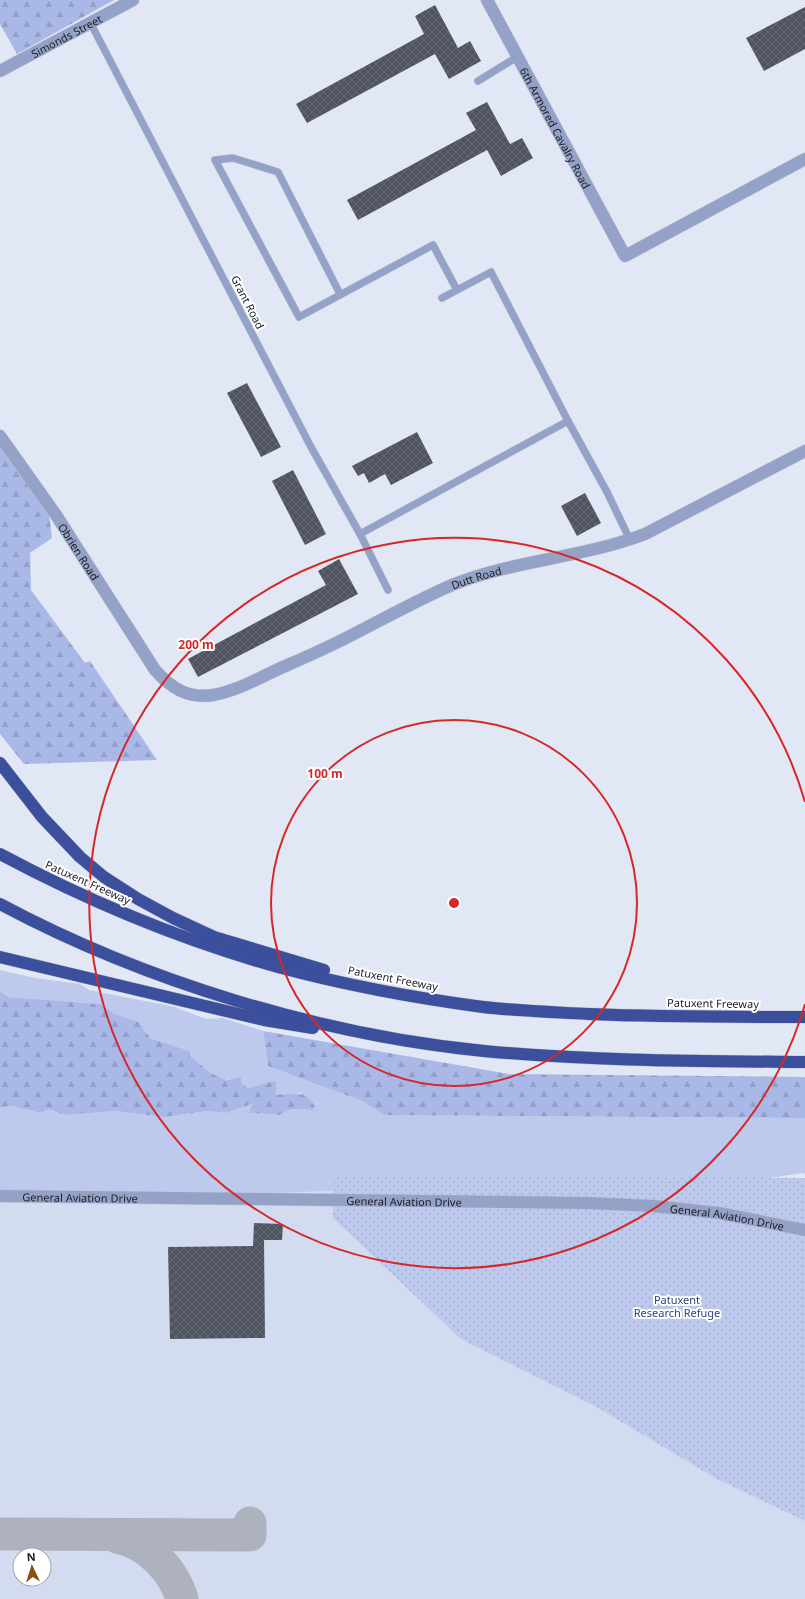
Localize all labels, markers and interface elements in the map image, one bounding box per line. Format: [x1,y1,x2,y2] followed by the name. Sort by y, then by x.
[28,11,104,61] street label: Simonds Street
[517,64,595,191] street label: 6th Armored Cavalry Road
[228,272,268,332] street label: Grant Road
[55,520,103,583] street label: Obrien Road
[449,562,503,592] street label: Dutt Road
[178,636,214,653] text: 200 m
[307,765,343,782] text: 100 m
[43,857,133,908] street label: Patuxent Freeway
[447,896,461,910] centre of rings
[347,962,440,994] street label: Patuxent Freeway
[667,995,759,1011] street label: Patuxent Freeway
[22,1189,138,1205] street label: General Aviation Drive
[346,1193,462,1209] street label: General Aviation Drive
[669,1200,785,1233] street label: General Aviation Drive
[634,1292,720,1320] park label: Patuxent Research Refuge
[12,1547,52,1587] north arrow
[26,1549,36,1564] text: N

